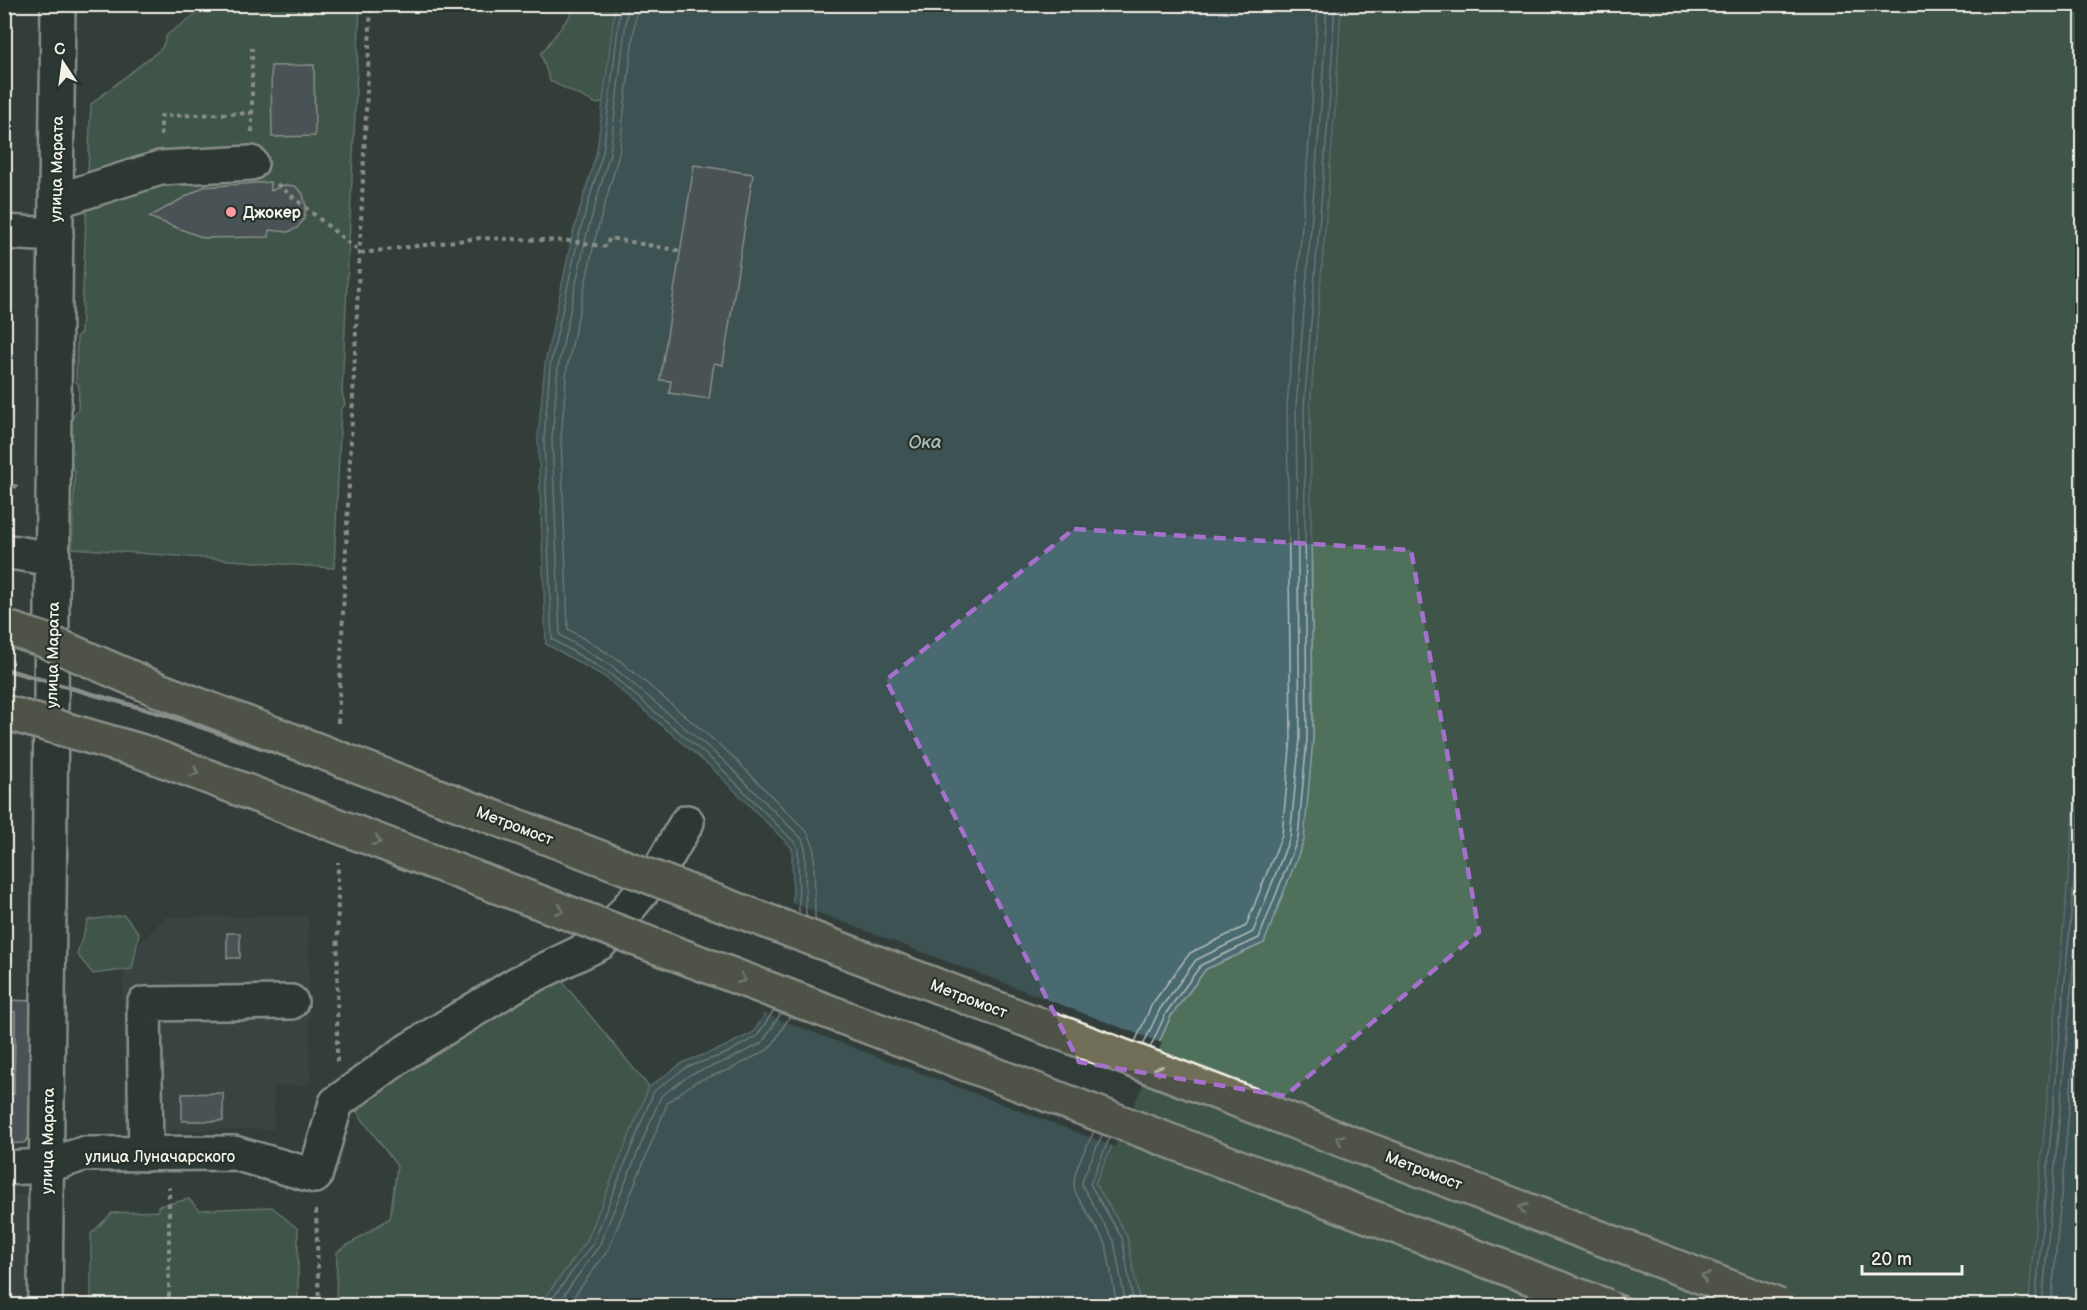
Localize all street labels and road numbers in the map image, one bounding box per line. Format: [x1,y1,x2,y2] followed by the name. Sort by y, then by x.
[47,115,68,222] street label: улица Марата
[43,601,64,708] street label: улица Марата
[473,803,556,850] street label: Метромост
[927,976,1010,1023] street label: Метромост
[38,1087,59,1194] street label: улица Марата
[85,1148,235,1167] street label: улица Луначарского
[1382,1148,1465,1195] street label: Метромост

